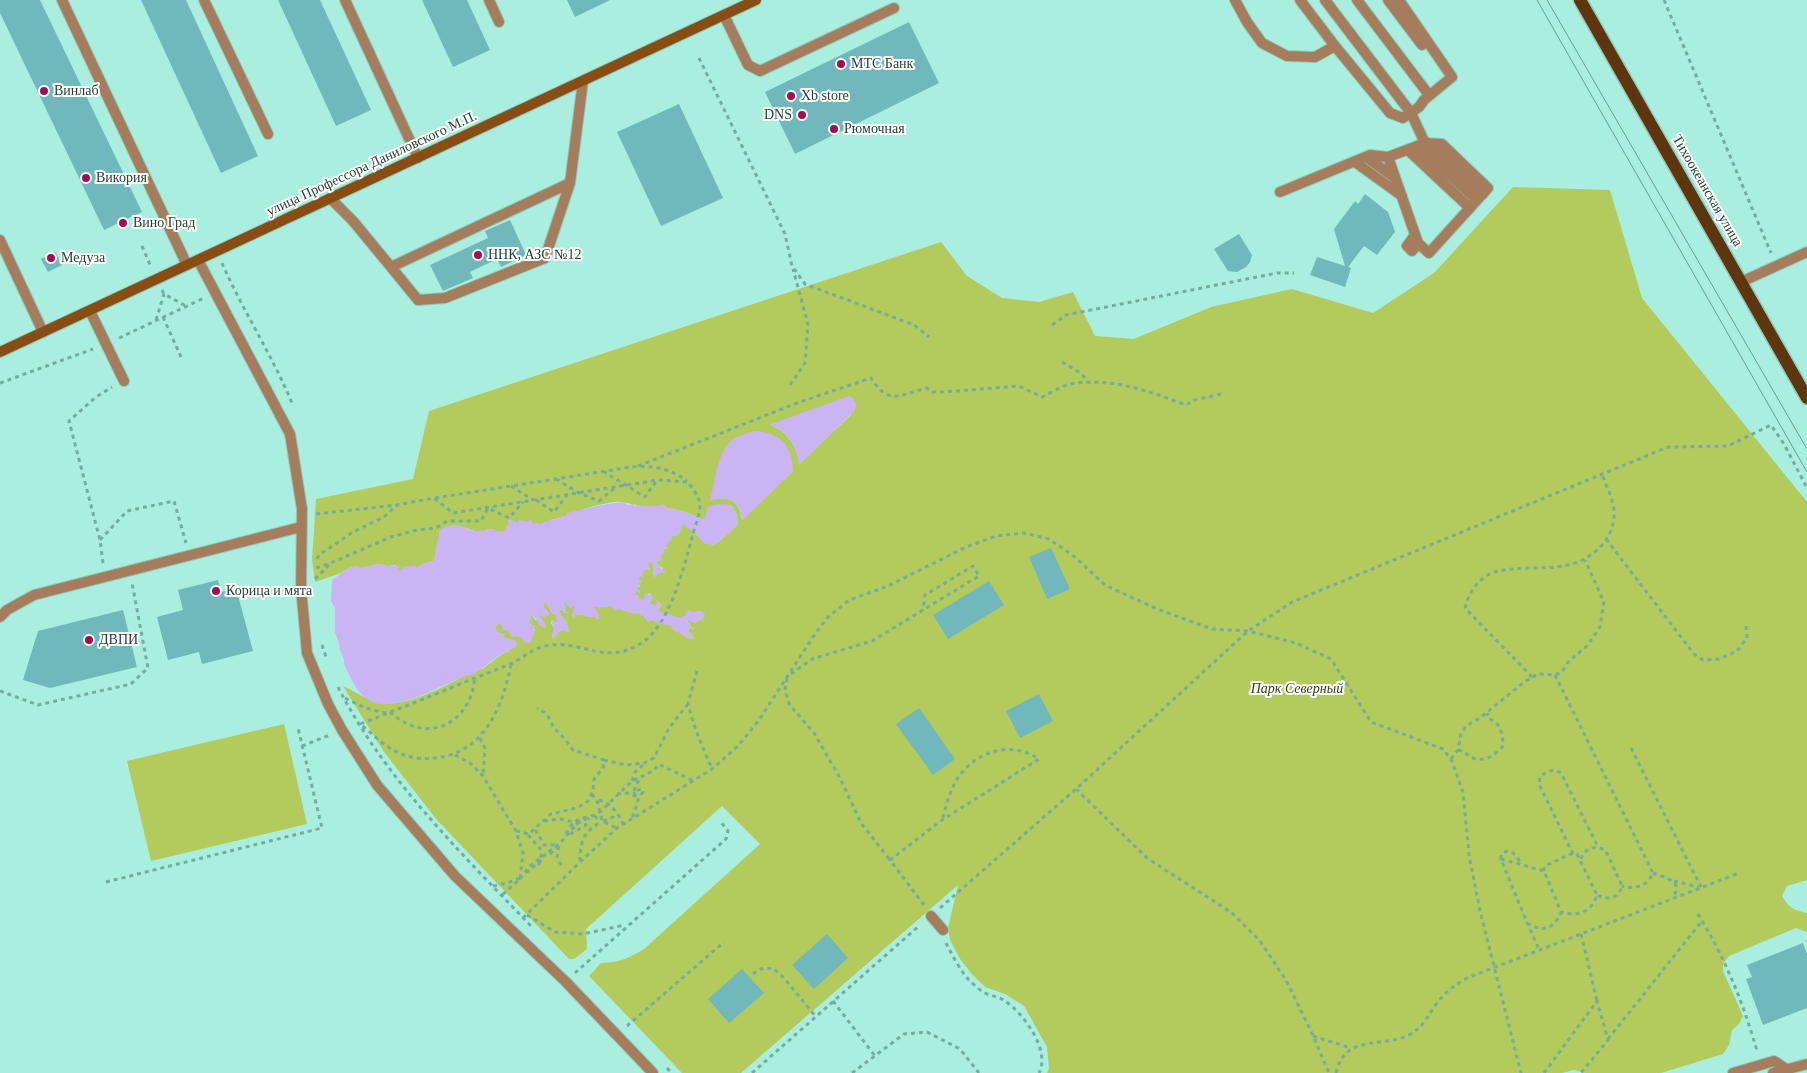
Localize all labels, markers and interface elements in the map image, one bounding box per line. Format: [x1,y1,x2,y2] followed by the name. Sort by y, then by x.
[851,56,913,72] place label: МТС Банк
[835,58,847,70] marker: МТС Банк
[54,83,99,99] place label: Винлаб
[38,85,50,97] marker: Винлаб
[801,88,849,104] place label: Xb store
[785,90,797,102] marker: Xb store
[764,107,792,123] place label: DNS
[264,108,480,220] street label: улица Профессора Даниловского М.П.
[796,109,808,121] marker: DNS
[844,121,905,137] place label: Рюмочная
[828,123,840,135] marker: Рюмочная
[1668,132,1746,250] street label: Тихоокеанская улица
[96,170,147,186] place label: Викория
[80,172,92,184] marker: Викория
[133,215,195,231] place label: Вино Град
[117,217,129,229] marker: Вино Град
[488,247,582,263] place label: ННК, АЗС №12
[472,249,484,261] marker: ННК, АЗС №12
[61,250,105,266] place label: Медуза
[45,252,57,264] marker: Медуза
[226,583,312,599] place label: Корица и мята
[210,585,222,597] marker: Корица и мята
[99,632,138,648] place label: ДВПИ
[83,634,95,646] marker: ДВПИ
[1251,681,1343,697] park label: Парк Северный

